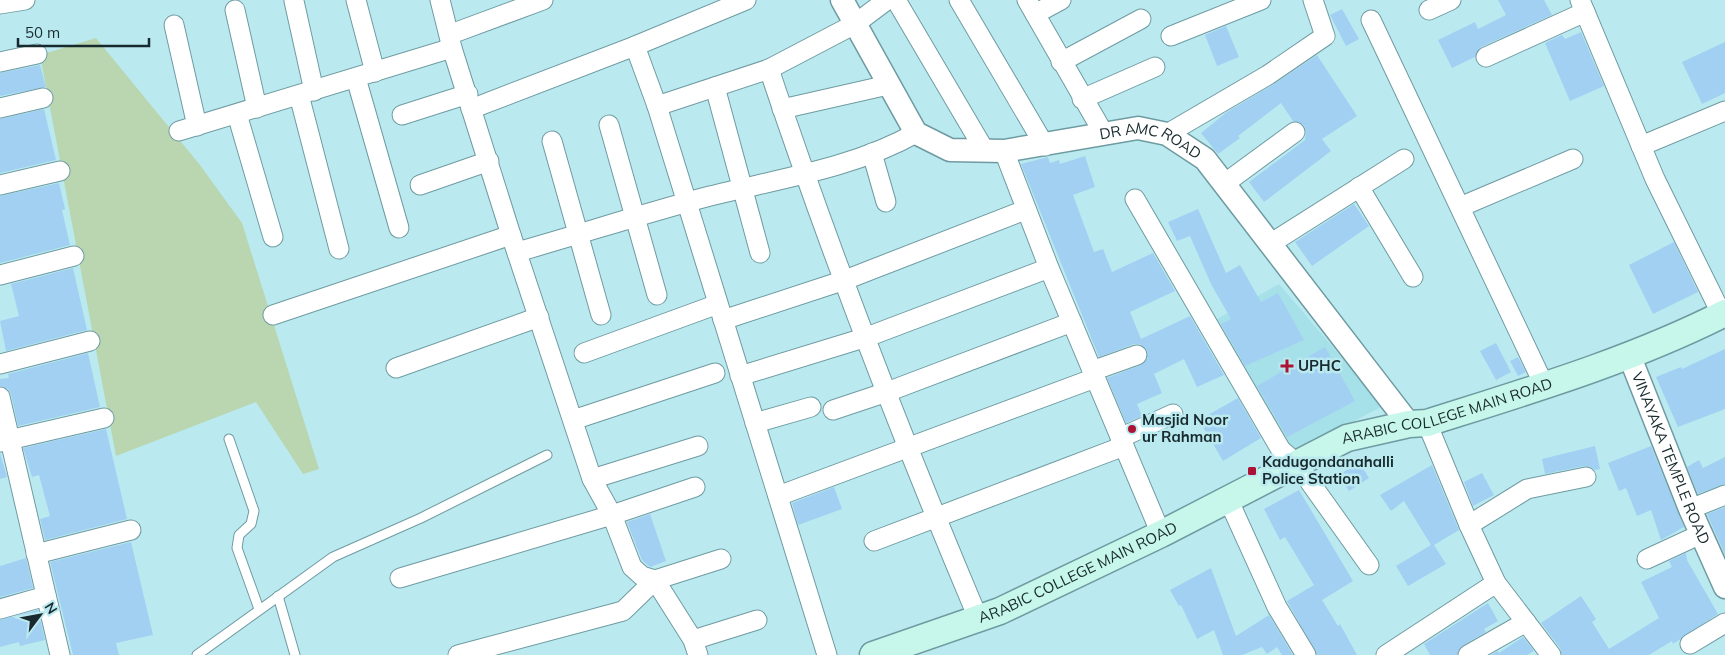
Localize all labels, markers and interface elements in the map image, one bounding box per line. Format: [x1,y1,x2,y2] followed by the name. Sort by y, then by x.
[18,15,149,47] scale bar
[25,23,60,42] text: 50 m
[1098,118,1205,163] street label: DR AMC ROAD
[1298,356,1341,375] place label: UPHC
[1280,359,1294,373] marker: UPHC
[1628,369,1715,547] street label: VINAYAKA TEMPLE ROAD
[1340,374,1555,448] street label: ARABIC COLLEGE MAIN ROAD
[1142,410,1228,446] place label: Masjid Noor ur Rahman
[1126,423,1138,435] marker: Masjid Noor ur Rahman
[1262,452,1394,488] place label: Kadugondanahalli Police Station
[1246,465,1258,477] marker: Kadugondanahalli Police Station
[976,517,1180,627] street label: ARABIC COLLEGE MAIN ROAD
[15,590,65,640] north arrow
[41,599,61,617] text: N

